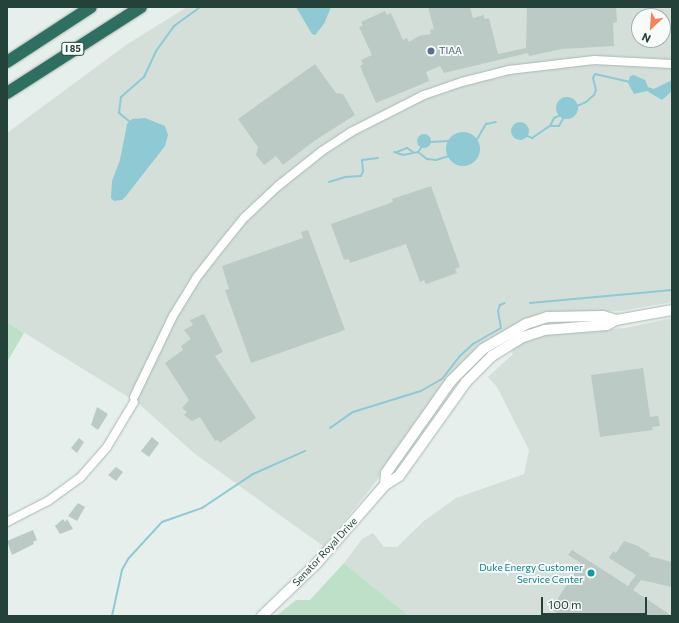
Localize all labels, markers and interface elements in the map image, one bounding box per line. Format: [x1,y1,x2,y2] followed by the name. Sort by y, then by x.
[631,8,671,48] north arrow
[639,31,653,46] text: N
[61,42,85,56] road number: I 85
[439,45,462,57] place label: TIAA
[426,46,436,56] marker: TIAA
[290,515,360,589] street label: Senator Royal Drive
[479,561,583,584] place label: Duke Energy Customer Service Center
[586,568,596,578] marker: Duke Energy Customer Service Center
[543,589,649,615] scale bar
[548,597,582,611] text: 100 m

